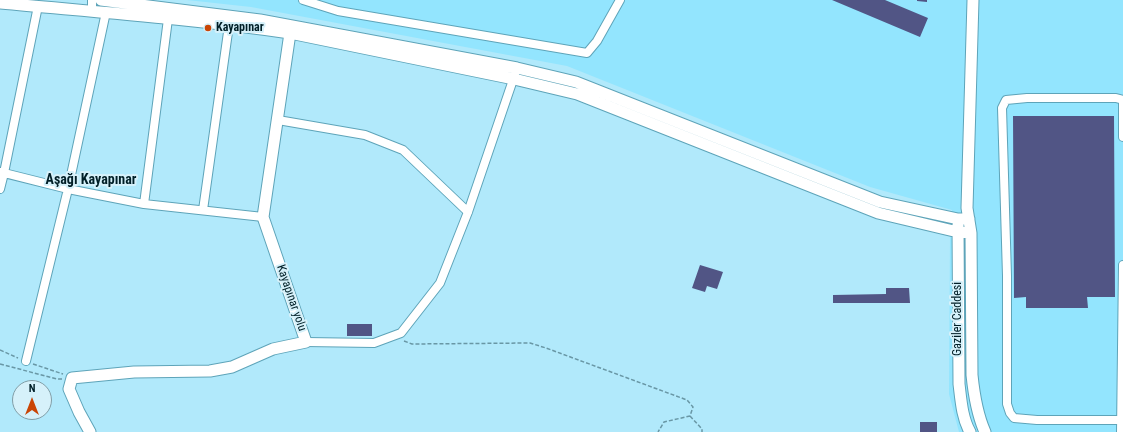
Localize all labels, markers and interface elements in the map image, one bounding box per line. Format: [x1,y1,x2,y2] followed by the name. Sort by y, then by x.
[216,21,264,35] place label: Kayapınar
[203,23,213,33] marker: Kayapınar
[46,172,136,188] district label: Aşağı Kayapınar
[273,263,309,333] street label: Kayapınar yolu
[951,282,965,356] street label: Gaziler Caddesi
[12,380,52,420] north arrow
[29,382,35,395] text: N

